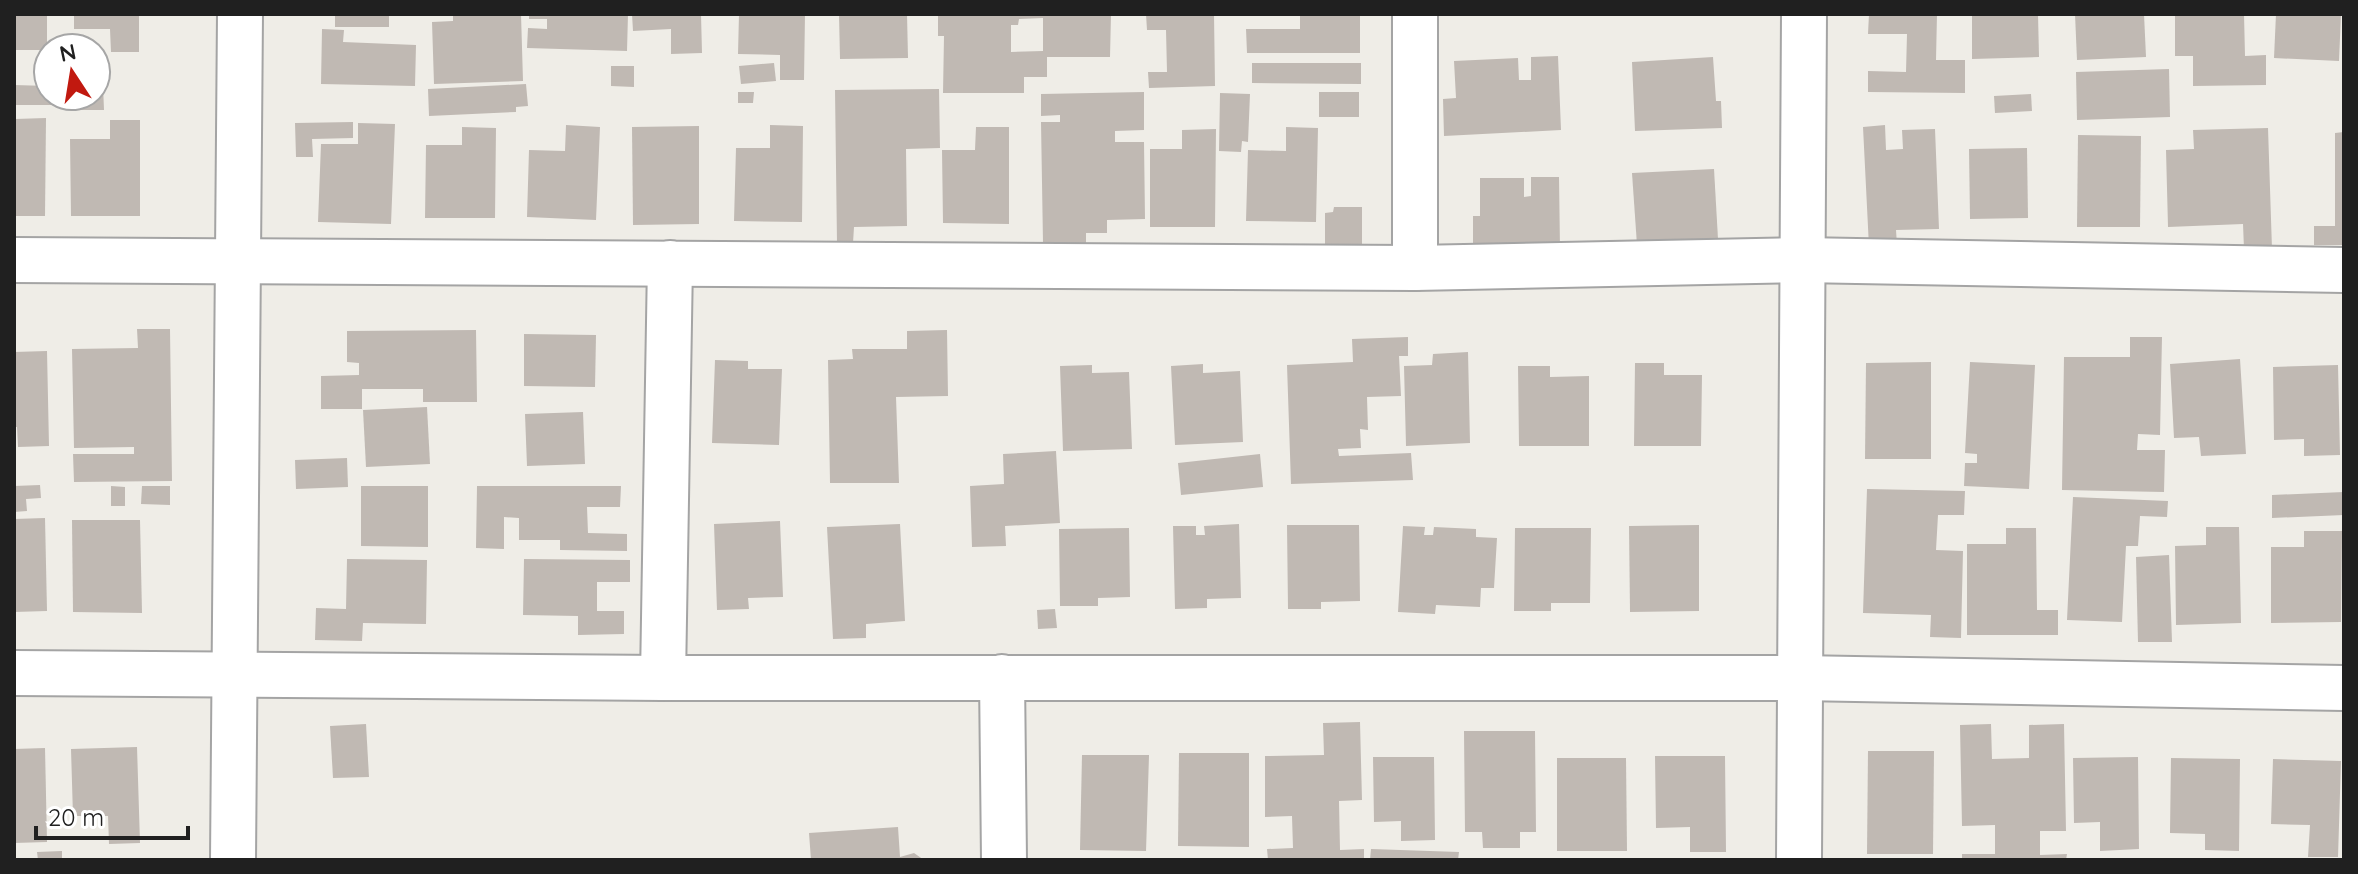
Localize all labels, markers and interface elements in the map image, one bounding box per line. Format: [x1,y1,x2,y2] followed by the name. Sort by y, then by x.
[32,32,112,112] north arrow
[57,37,79,68] text: N
[36,790,188,840] scale bar
[48,802,104,832] text: 20 m

